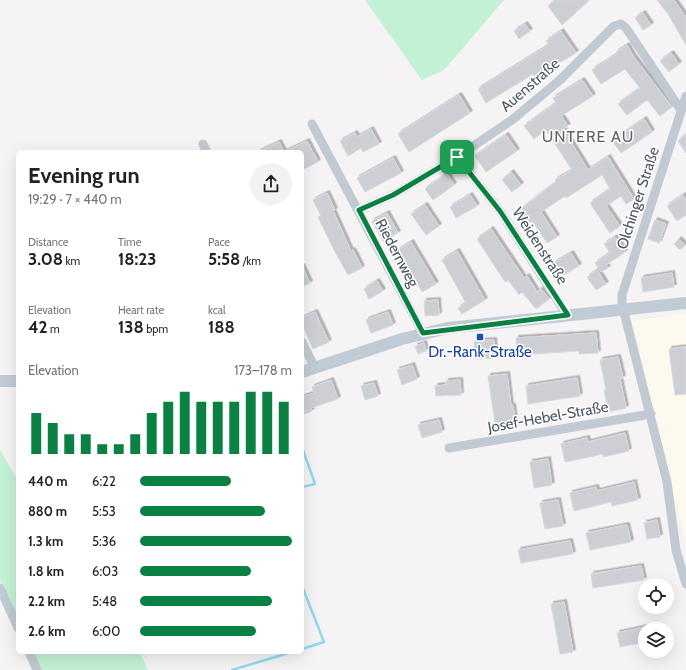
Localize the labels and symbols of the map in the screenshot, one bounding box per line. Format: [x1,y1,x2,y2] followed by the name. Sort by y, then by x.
[497,54,563,116] street label: Auenstraße
[542,127,634,146] district label: UNTERE AU
[440,140,474,174] pin
[613,144,663,251] street label: Olchinger Straße
[508,204,572,288] street label: Weidenstraße
[372,216,423,291] street label: Riedernweg
[475,332,485,342] marker: Dr.-Rank-Straße
[428,343,532,361] place label: Dr.-Rank-Straße
[485,397,610,437] street label: Josef-Hebel-Straße

